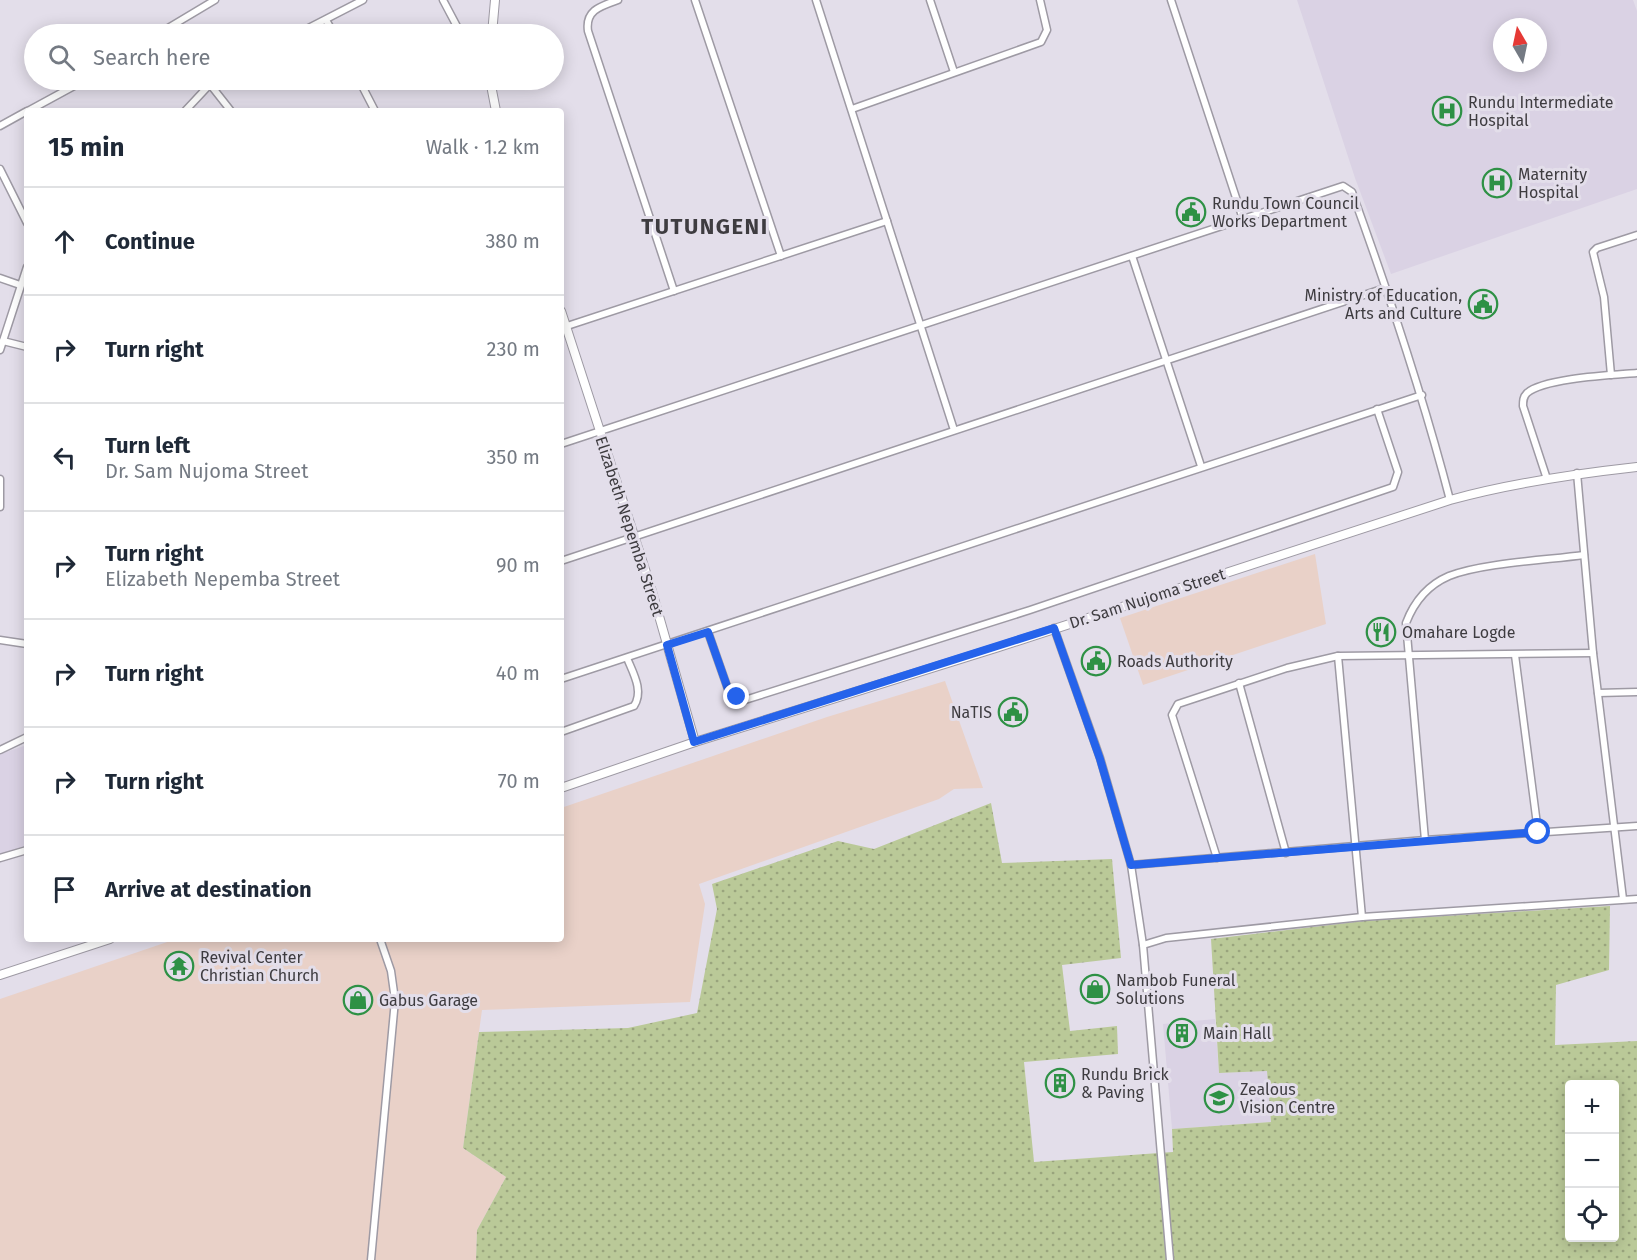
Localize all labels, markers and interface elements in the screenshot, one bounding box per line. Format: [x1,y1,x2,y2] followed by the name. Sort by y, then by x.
[1493,18,1547,72] north arrow
[24,24,564,90] search box
[45,41,78,74] icon: search
[93,44,211,71] text: Search here
[1468,93,1614,130] place label: Rundu Intermediate Hospital
[1431,95,1463,127] hospital icon: Rundu Intermediate Hospital
[48,132,124,163] text: 15 min
[426,135,540,159] text: Walk · 1.2 km
[1518,165,1587,202] place label: Maternity Hospital
[1481,167,1513,199] hospital icon: Maternity Hospital
[1212,194,1359,231] place label: Rundu Town Council Works Department
[1175,196,1207,228] public building icon: Rundu Town Council Works Department
[641,213,769,240] district label: TUTUNGENI
[48,225,81,258] icon: ahead
[105,228,195,255] text: Continue
[485,229,540,253] text: 380 m
[1305,286,1462,323] place label: Ministry of Education, Arts and Culture
[1467,288,1499,320] public building icon: Ministry of Education, Arts and Culture
[48,333,81,366] icon: right
[105,336,204,363] text: Turn right
[487,337,540,361] text: 230 m
[105,432,190,459] text: Turn left
[591,434,668,619] street label: Elizabeth Nepemba Street
[48,441,81,474] icon: left
[486,445,540,469] text: 350 m
[105,459,308,483] text: Dr. Sam Nujoma Street
[105,540,204,567] text: Turn right
[48,549,81,582] icon: right
[496,553,540,577] text: 90 m
[1067,564,1228,633] street label: Dr. Sam Nujoma Street
[105,567,340,591] text: Elizabeth Nepemba Street
[1365,616,1397,648] restaurant icon: Omahare Logde
[1402,623,1516,642] place label: Omahare Logde
[1080,645,1112,677] public building icon: Roads Authority
[1117,652,1233,671] place label: Roads Authority
[48,657,81,690] icon: right
[105,660,204,687] text: Turn right
[496,661,540,685] text: 40 m
[723,683,749,709] route end
[997,696,1029,728] public building icon: NaTIS
[951,703,992,722] place label: NaTIS
[48,765,81,798] icon: right
[105,768,204,795] text: Turn right
[498,769,540,793] text: 70 m
[1524,818,1550,844] route start
[48,873,81,906] icon: arrive
[105,876,312,903] text: Arrive at destination
[200,948,319,985] place label: Revival Center Christian Church
[163,950,195,982] temple icon: Revival Center Christian Church
[1116,971,1236,1008] place label: Nambob Funeral Solutions
[1079,973,1111,1005] shop icon: Nambob Funeral Solutions
[342,984,374,1016] shop icon: Gabus Garage
[379,991,478,1010] place label: Gabus Garage
[1166,1017,1198,1049] building icon: Main Hall
[1203,1024,1271,1043] place label: Main Hall
[1081,1065,1170,1102] place label: Rundu Brick & Paving
[1044,1067,1076,1099] building icon: Rundu Brick & Paving
[1240,1080,1335,1117] place label: Zealous Vision Centre
[1565,1080,1619,1242] map controls
[1565,1080,1619,1134] button: +
[1203,1082,1235,1114] school or university icon: Zealous Vision Centre
[1565,1134,1619,1188] button: −
[1565,1188,1619,1242] button: locate

